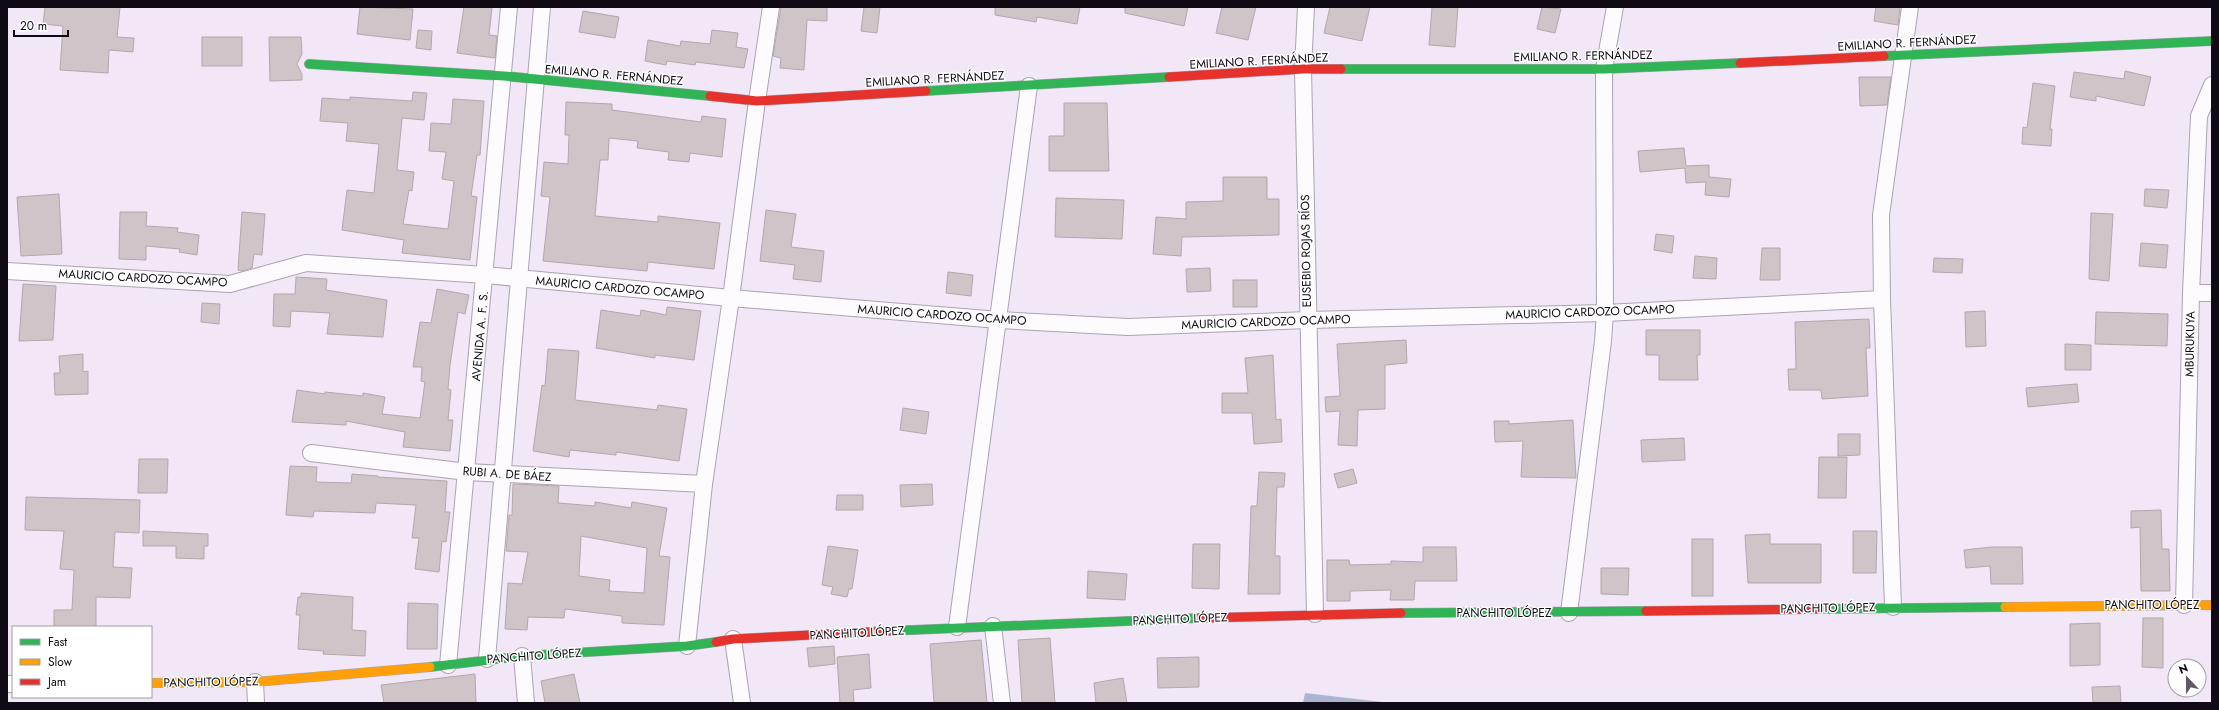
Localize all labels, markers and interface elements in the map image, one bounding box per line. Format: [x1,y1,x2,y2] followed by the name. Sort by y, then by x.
[14,12,68,38] scale bar
[20,17,47,35] text: 20 m
[1837,30,1977,56] street label: EMILIANO R. FERNÁNDEZ
[1513,46,1653,66] street label: EMILIANO R. FERNÁNDEZ
[1189,48,1329,74] street label: EMILIANO R. FERNÁNDEZ
[544,60,684,90] street label: EMILIANO R. FERNÁNDEZ
[865,66,1005,92] street label: EMILIANO R. FERNÁNDEZ
[1296,194,1316,308] street label: EUSEBIO ROJAS RÍOS
[58,265,228,291] street label: MAURICIO CARDOZO OCAMPO
[535,272,705,304] street label: MAURICIO CARDOZO OCAMPO
[467,290,493,382] street label: AVENIDA A. F. S.
[857,300,1027,330] street label: MAURICIO CARDOZO OCAMPO
[1505,300,1675,324] street label: MAURICIO CARDOZO OCAMPO
[1181,310,1351,334] street label: MAURICIO CARDOZO OCAMPO
[2180,311,2200,377] street label: MBURUKUYA
[462,462,552,486] street label: RUBI A. DE BÁEZ
[2105,596,2200,614] street label: PANCHITO LÓPEZ
[1780,598,1876,618] street label: PANCHITO LÓPEZ
[1457,604,1552,622] street label: PANCHITO LÓPEZ
[1132,608,1228,630] street label: PANCHITO LÓPEZ
[809,622,905,644] street label: PANCHITO LÓPEZ
[12,626,152,698] legend
[48,633,67,651] text: Fast
[486,644,582,668] street label: PANCHITO LÓPEZ
[48,653,73,671] text: Slow
[2167,658,2207,698] north arrow
[2176,660,2190,678] text: N
[163,672,259,692] street label: PANCHITO LÓPEZ
[46,673,66,691] text: Jam

